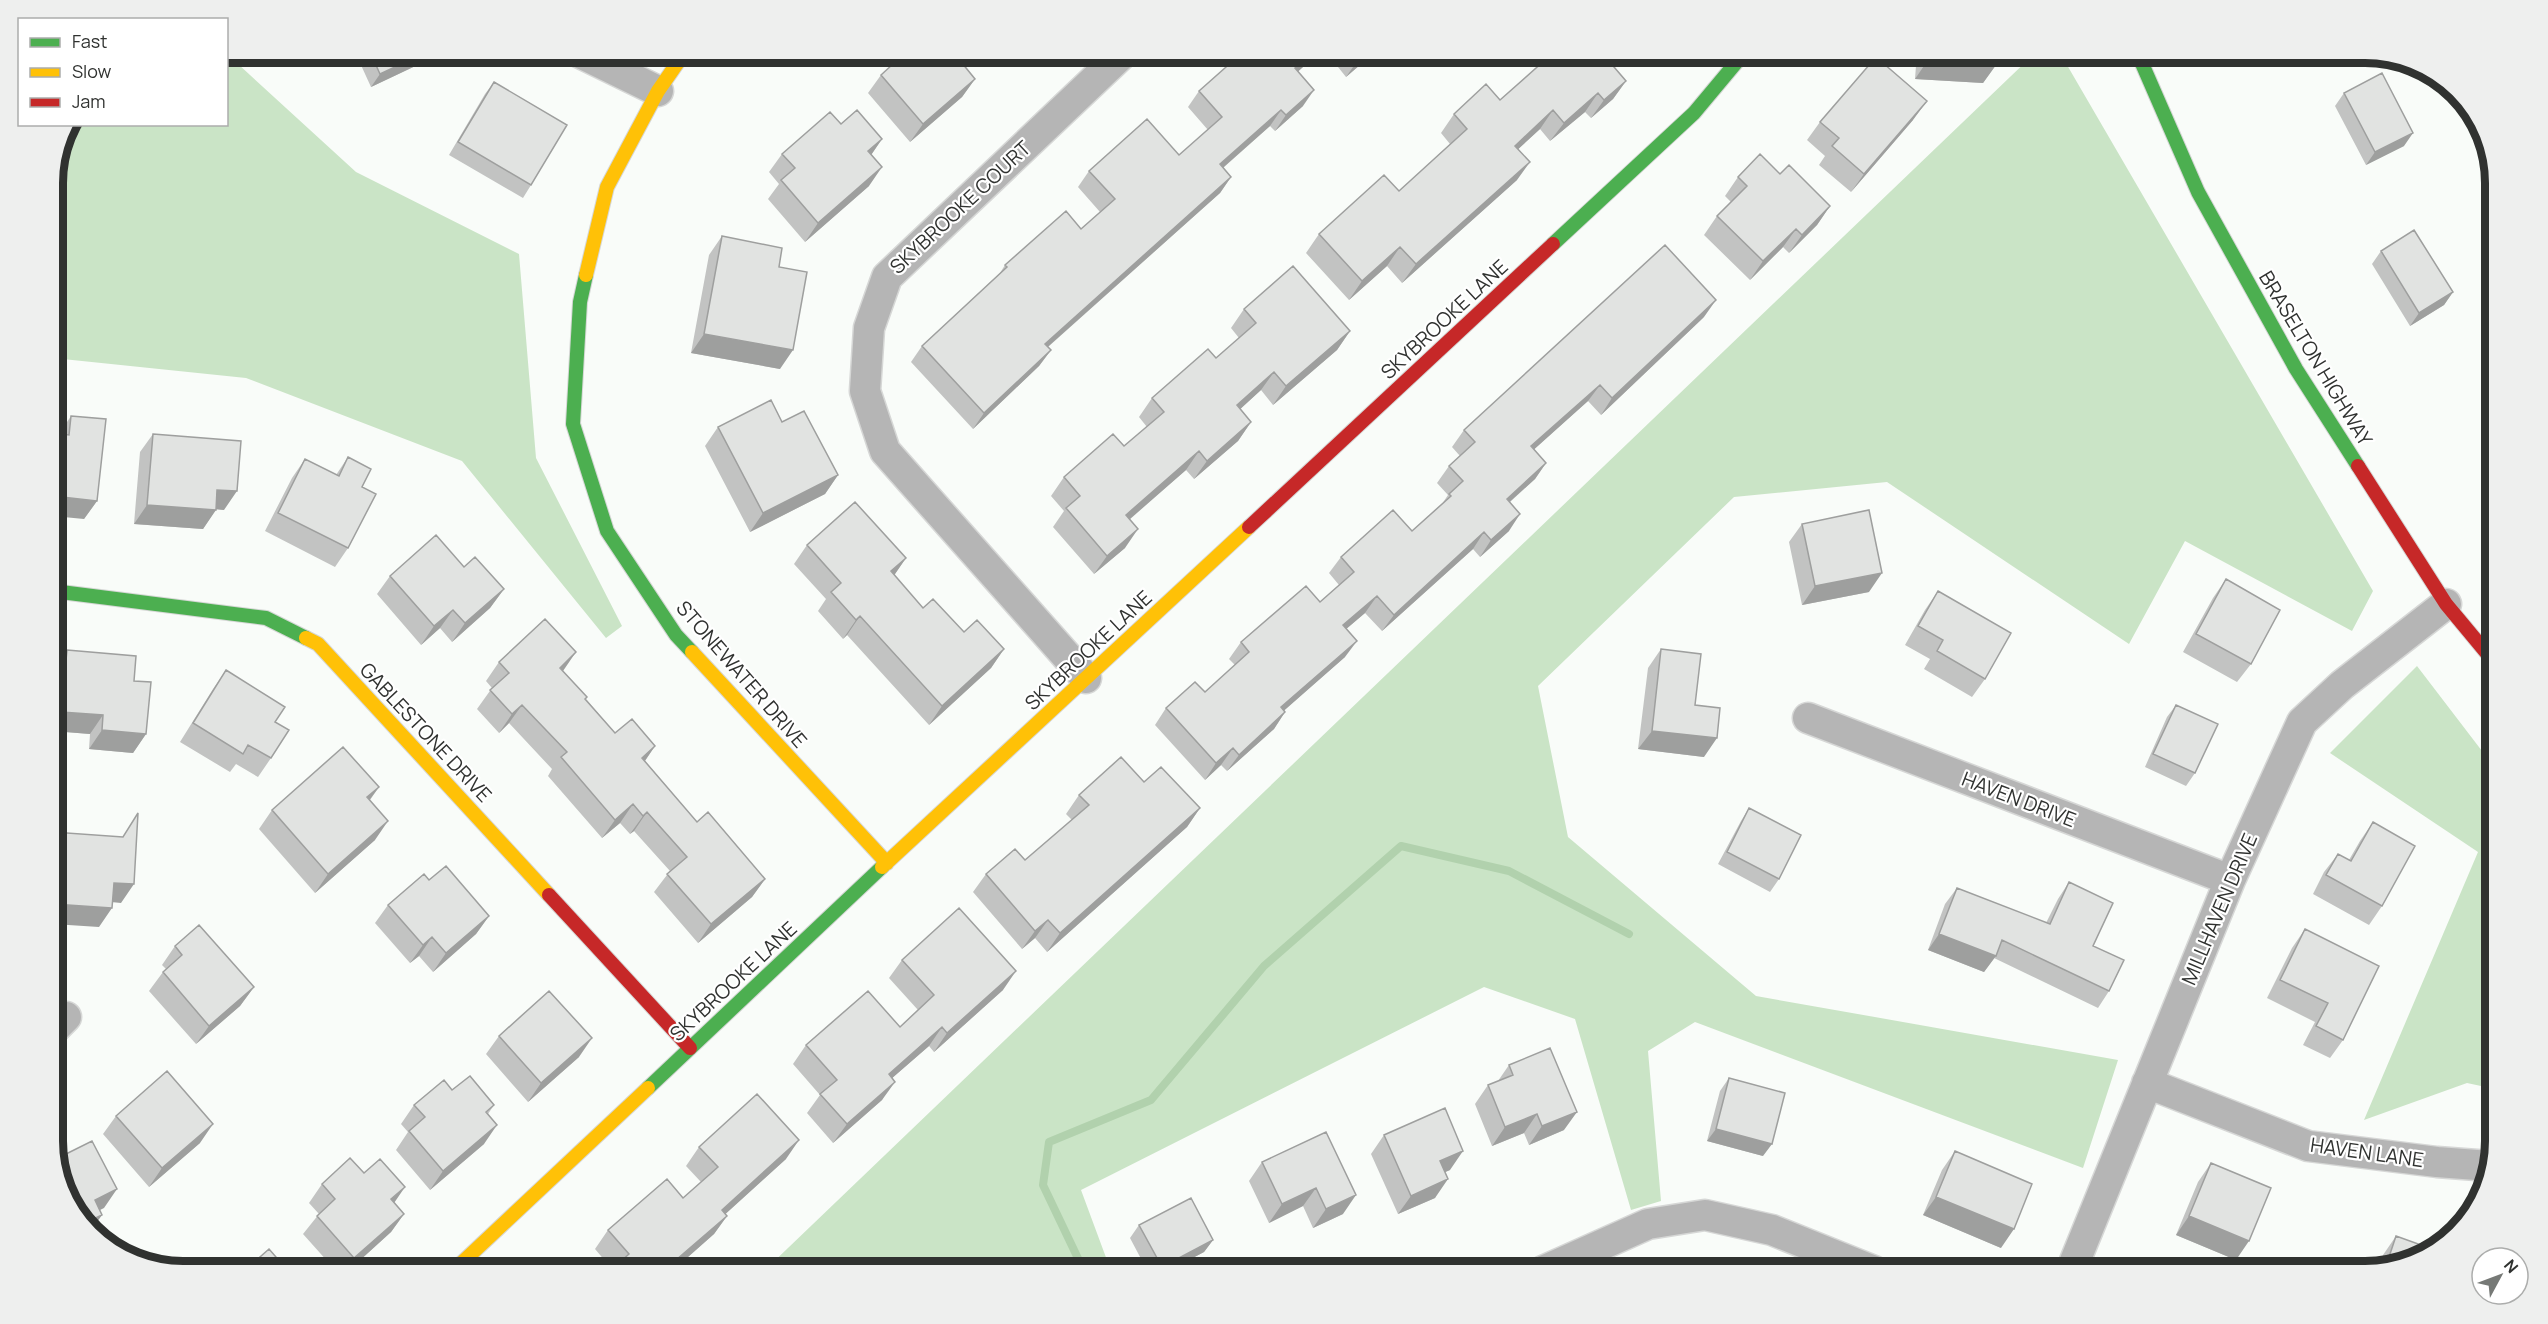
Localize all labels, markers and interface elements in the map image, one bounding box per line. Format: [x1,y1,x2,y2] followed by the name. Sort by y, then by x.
[18,18,228,126] legend
[72,29,107,53] text: Fast
[72,59,112,83] text: Slow
[72,89,106,113] text: Jam
[884,134,1036,280] street label: SKYBROOKE COURT
[1375,253,1513,385] street label: SKYBROOKE LANE
[2253,266,2379,451] street label: BRASELTON HIGHWAY
[1019,584,1157,716] street label: SKYBROOKE LANE
[671,595,813,753] street label: STONEWATER DRIVE
[354,656,498,808] street label: GABLESTONE DRIVE
[1958,765,2080,833] street label: HAVEN DRIVE
[2175,829,2263,989] street label: MILLHAVEN DRIVE
[664,915,802,1047] street label: SKYBROOKE LANE
[2309,1131,2425,1173] street label: HAVEN LANE
[2470,1246,2530,1306] north arrow
[2499,1255,2523,1278] text: N

